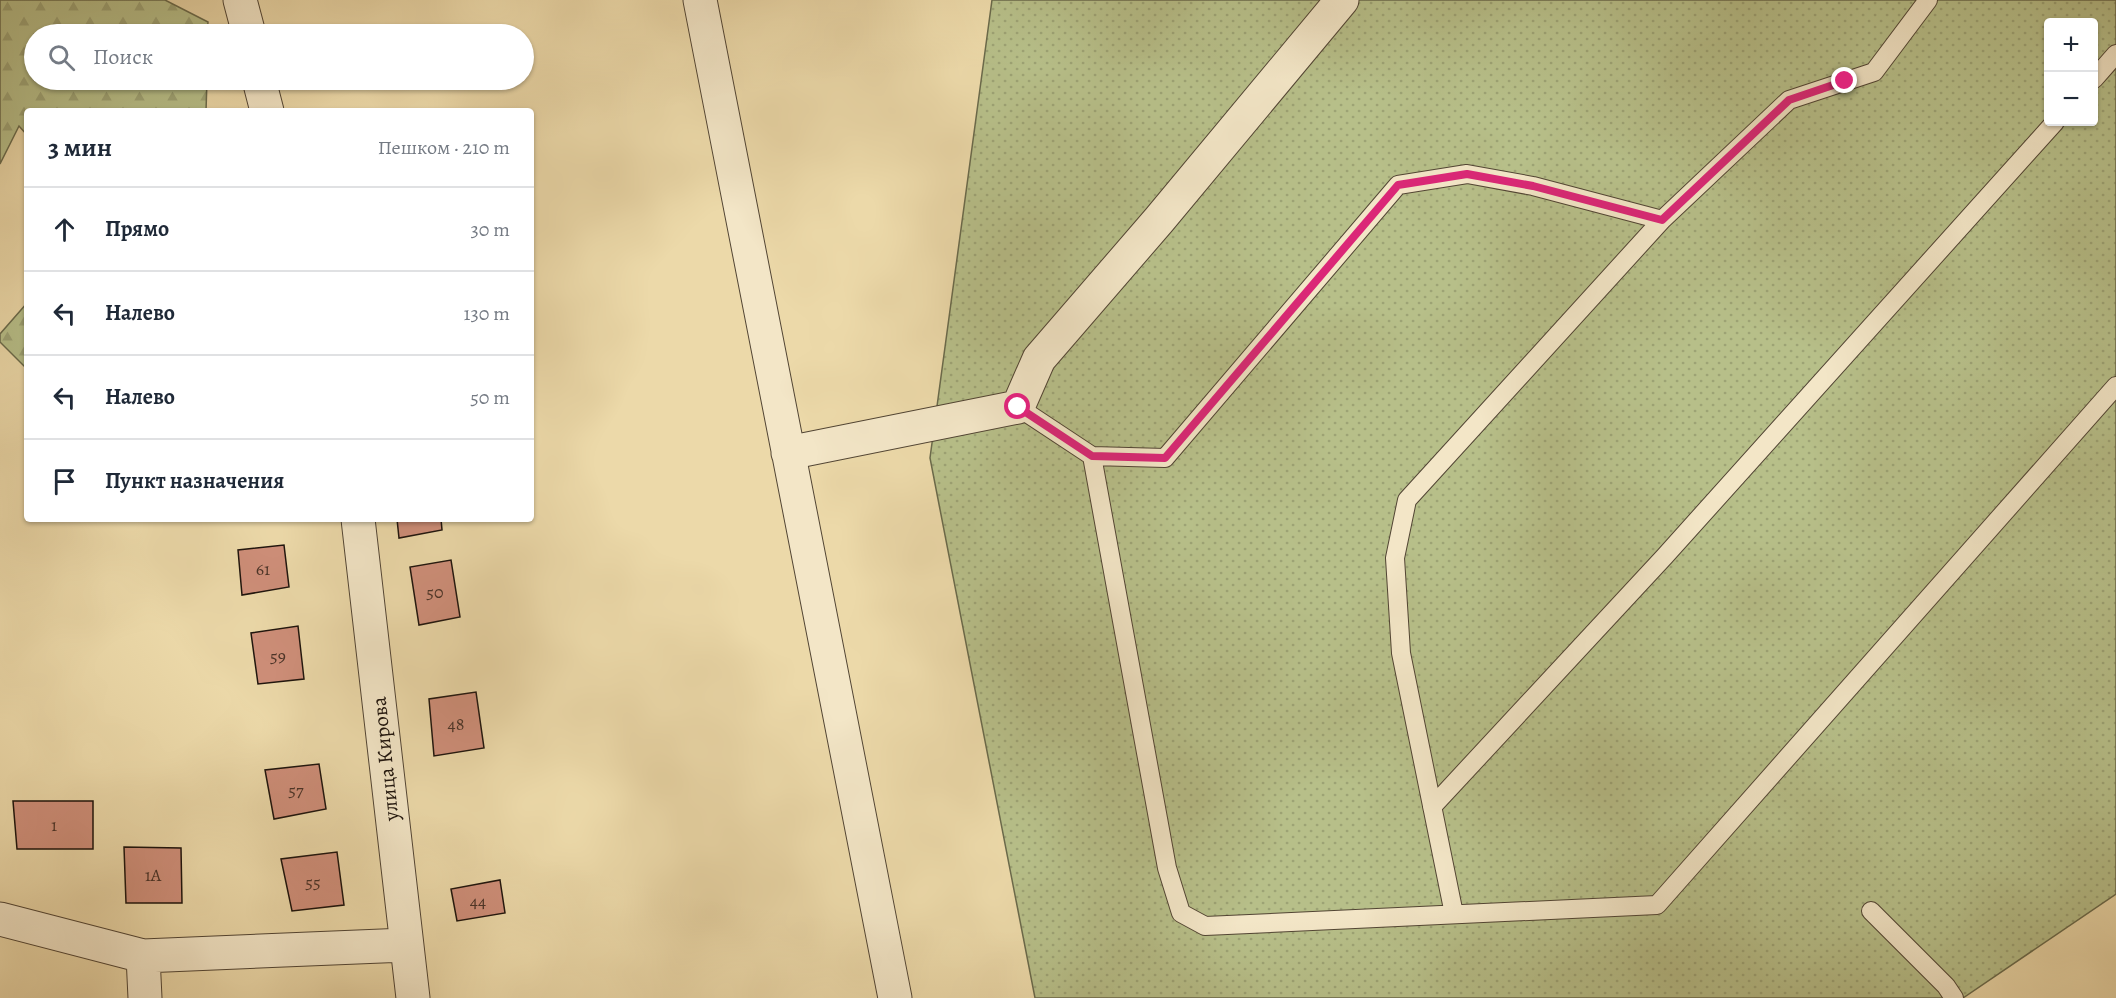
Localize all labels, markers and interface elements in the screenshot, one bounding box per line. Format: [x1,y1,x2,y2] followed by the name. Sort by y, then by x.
[2044,18,2098,126] map controls
[2044,18,2098,72] button: +
[24,24,534,90] search box
[45,41,78,74] icon: search
[93,42,153,72] text: Поиск
[1831,67,1857,93] route end
[2044,72,2098,126] button: −
[48,130,112,165] text: 3 мин
[378,134,510,161] text: Пешком · 210 m
[48,213,81,246] icon: ahead
[105,214,169,244] text: Прямо
[470,216,510,243] text: 30 m
[48,297,81,330] icon: left
[105,298,175,328] text: Налево
[464,300,510,327] text: 130 m
[48,381,81,414] icon: left
[105,382,175,412] text: Налево
[470,384,510,411] text: 50 m
[1004,393,1030,419] route start
[48,465,81,498] icon: arrive
[105,466,284,496] text: Пункт назначения
[256,557,270,581] house number: 61
[426,580,444,604] house number: 50
[270,644,286,668] house number: 59
[365,695,406,824] street label: улица Кирова
[448,712,464,736] house number: 48
[288,778,304,802] house number: 57
[51,813,57,837] house number: 1
[145,863,162,887] house number: 1А
[305,870,321,894] house number: 55
[470,889,486,913] house number: 44

